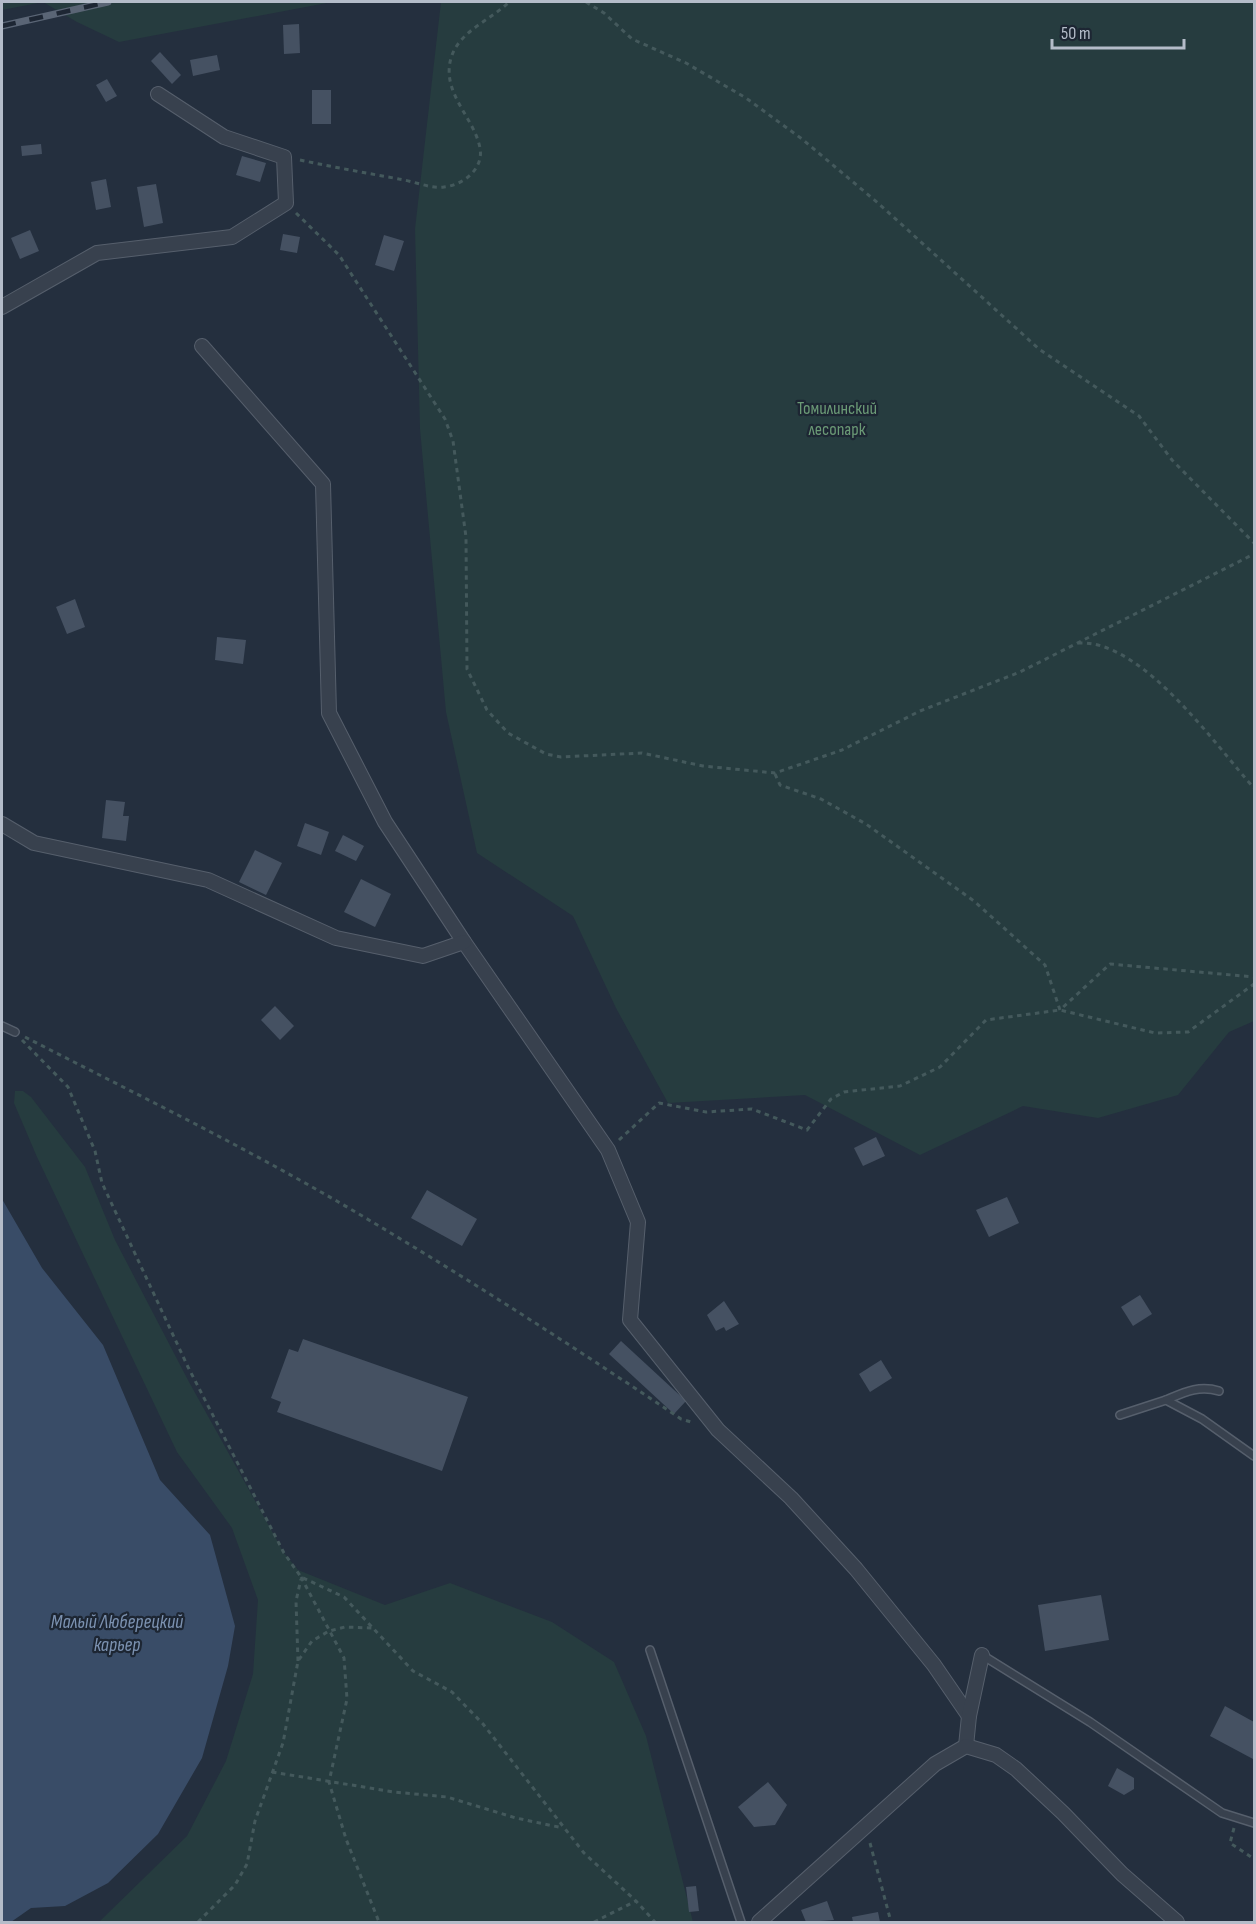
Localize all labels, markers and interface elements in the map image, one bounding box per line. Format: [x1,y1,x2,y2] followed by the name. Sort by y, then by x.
[1052,12,1184,50] scale bar
[1061,23,1091,44] text: 50 m
[797,398,877,440] park label: Томилинский лесопарк
[51,1610,184,1657] water label: Малый Люберецкий карьер

